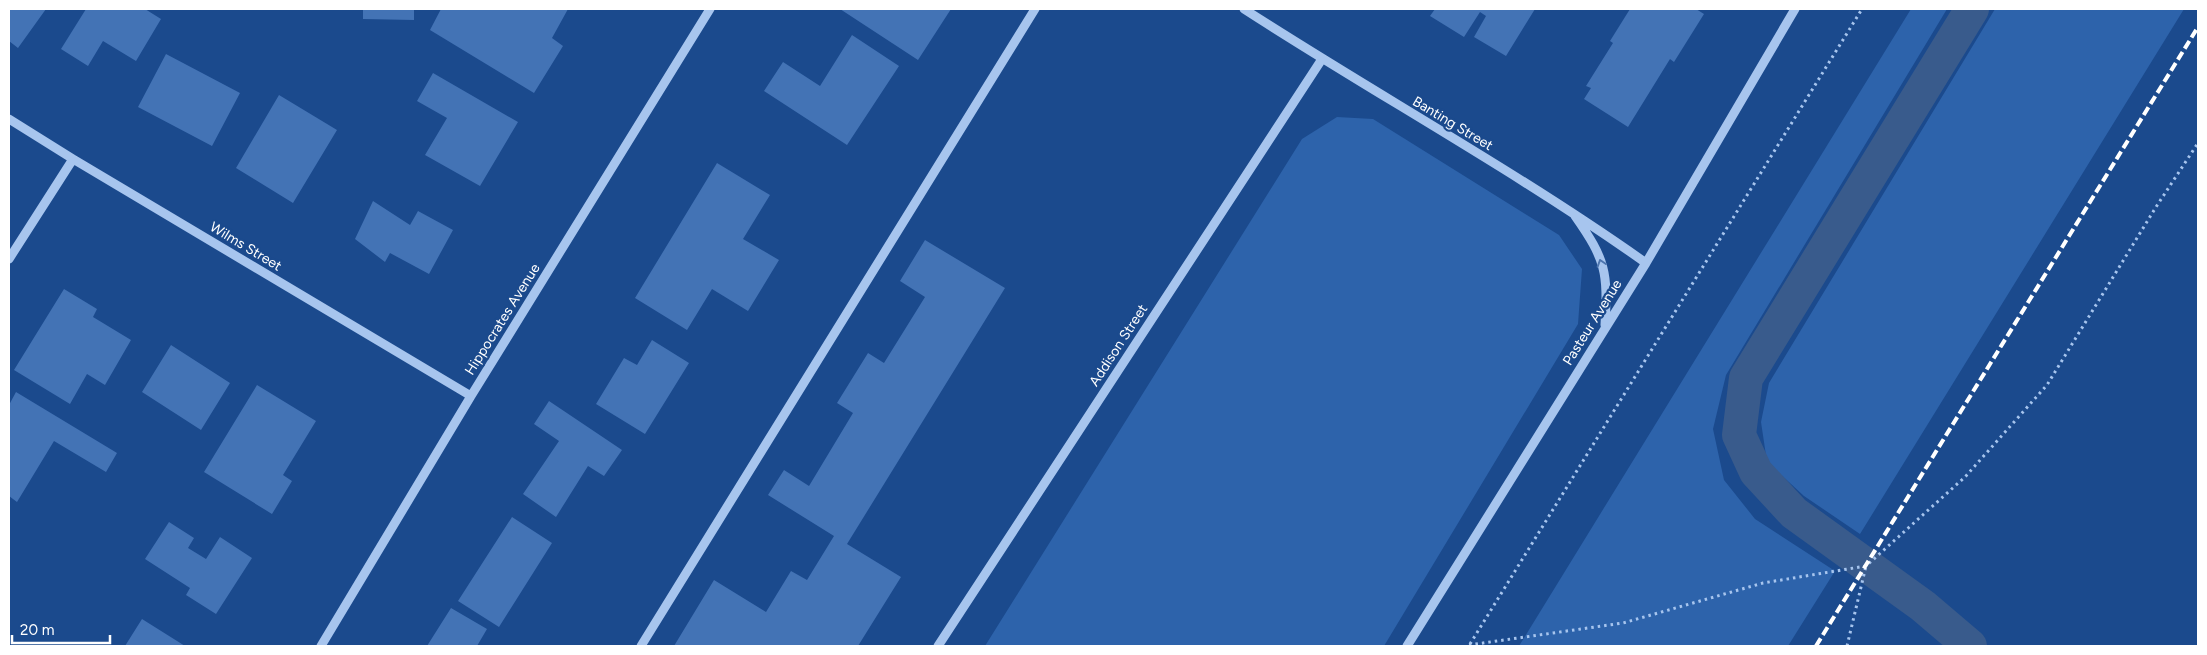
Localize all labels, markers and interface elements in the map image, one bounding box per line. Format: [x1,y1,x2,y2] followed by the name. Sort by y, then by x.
[1409,93,1496,154] street label: Banting Street
[207,218,285,275] street label: Wilms Street
[1597,259,1607,267] one-way arrow
[461,260,544,378] street label: Hippocrates Avenue
[1559,276,1626,368] street label: Pasteur Avenue
[1086,301,1151,389] street label: Addison Street
[12,612,110,644] scale bar
[20,621,54,639] text: 20 m

